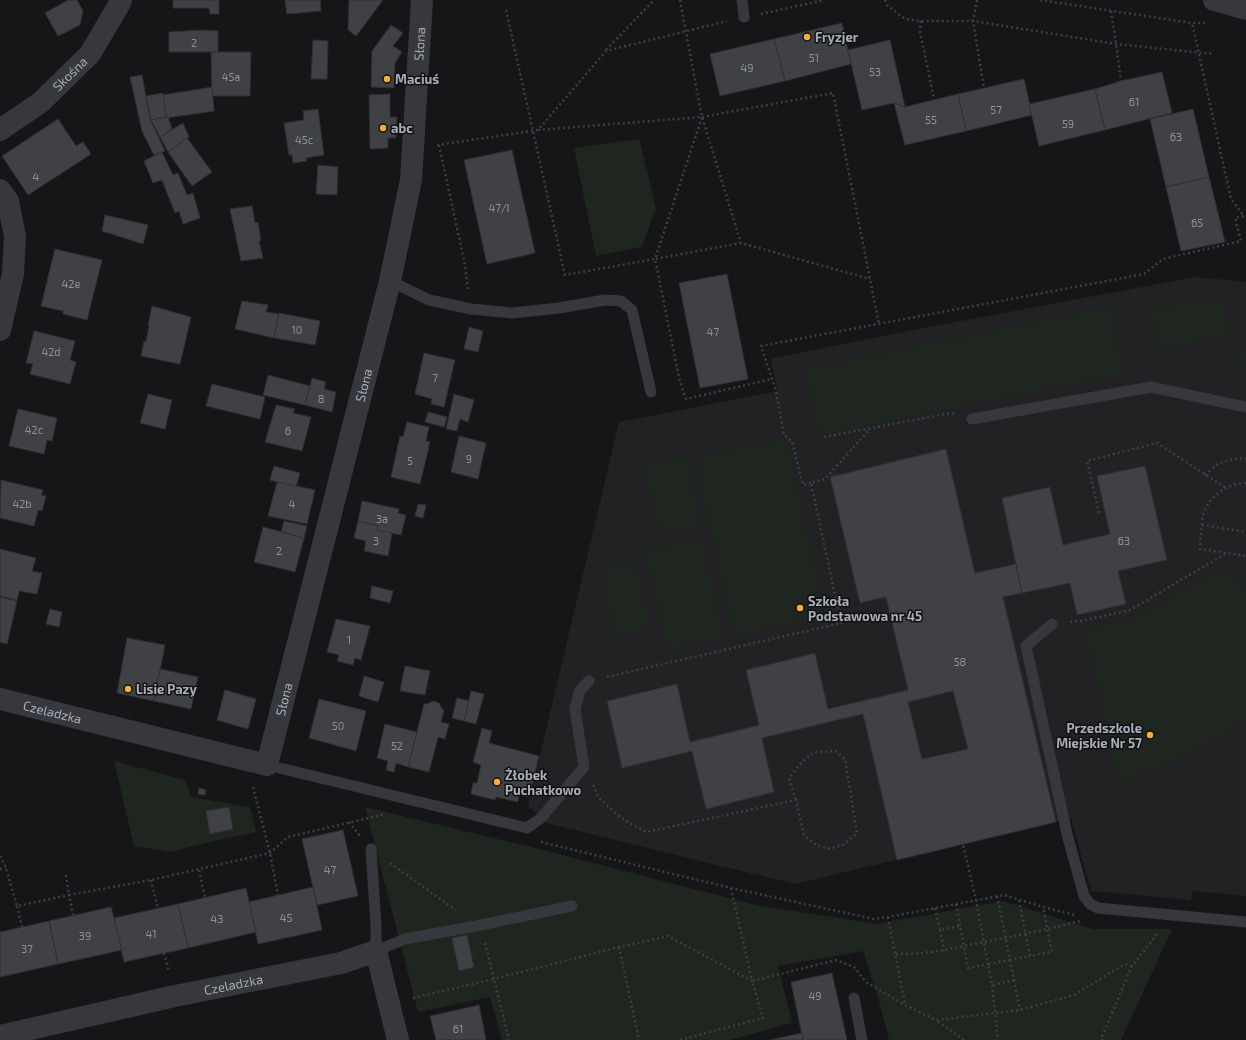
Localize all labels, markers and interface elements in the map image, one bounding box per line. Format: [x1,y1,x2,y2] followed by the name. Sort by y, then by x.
[410,27,428,61] street label: Słona
[815,29,859,45] place label: Fryzjer
[802,32,812,42] marker: Fryzjer
[191,36,197,49] house number: 2
[809,51,819,64] house number: 51
[49,53,91,94] street label: Skośna
[740,61,754,74] house number: 49
[869,65,881,78] house number: 53
[222,70,240,83] house number: 45a
[395,71,439,87] place label: Maciuś
[382,74,392,84] marker: Maciuś
[1129,95,1139,108] house number: 61
[990,103,1002,116] house number: 57
[925,113,937,126] house number: 55
[1062,117,1074,130] house number: 59
[391,120,413,136] place label: abc
[378,123,388,133] marker: abc
[1170,130,1182,143] house number: 63
[295,133,313,146] house number: 45c
[33,170,40,183] house number: 4
[489,201,509,214] house number: 47/I
[1191,216,1203,229] house number: 65
[62,277,81,290] house number: 42e
[291,323,303,336] house number: 10
[707,325,720,338] house number: 47
[41,345,61,358] house number: 42d
[352,367,375,403] street label: Słona
[432,371,438,384] house number: 7
[318,392,324,405] house number: 8
[25,423,43,436] house number: 42c
[285,424,291,437] house number: 6
[466,452,472,465] house number: 9
[407,454,413,467] house number: 5
[12,497,32,510] house number: 42b
[289,497,296,510] house number: 4
[376,512,388,525] house number: 3a
[373,534,379,547] house number: 3
[1118,534,1130,547] house number: 63
[276,544,282,557] house number: 2
[808,593,922,624] place label: Szkoła Podstawowa nr 45
[795,603,805,613] marker: Szkoła Podstawowa nr 45
[347,633,351,646] house number: 1
[954,655,966,668] house number: 58
[136,681,197,697] place label: Lisie Pazy
[272,681,296,717] street label: Słona
[123,684,133,694] marker: Lisie Pazy
[21,697,83,727] street label: Czeladzka
[332,719,344,732] house number: 50
[1056,720,1142,751] place label: Przedszkole Miejskie Nr 57
[1145,730,1155,740] marker: Przedszkole Miejskie Nr 57
[391,739,403,752] house number: 52
[505,767,582,798] place label: Żłobek Puchatkowo
[492,777,502,787] marker: Żłobek Puchatkowo
[324,863,337,876] house number: 47
[280,911,292,924] house number: 45
[211,912,223,925] house number: 43
[145,927,157,940] house number: 41
[79,929,91,942] house number: 39
[21,942,33,955] house number: 37
[202,971,264,998] street label: Czeladzka
[808,989,822,1002] house number: 49
[453,1022,463,1035] house number: 61

